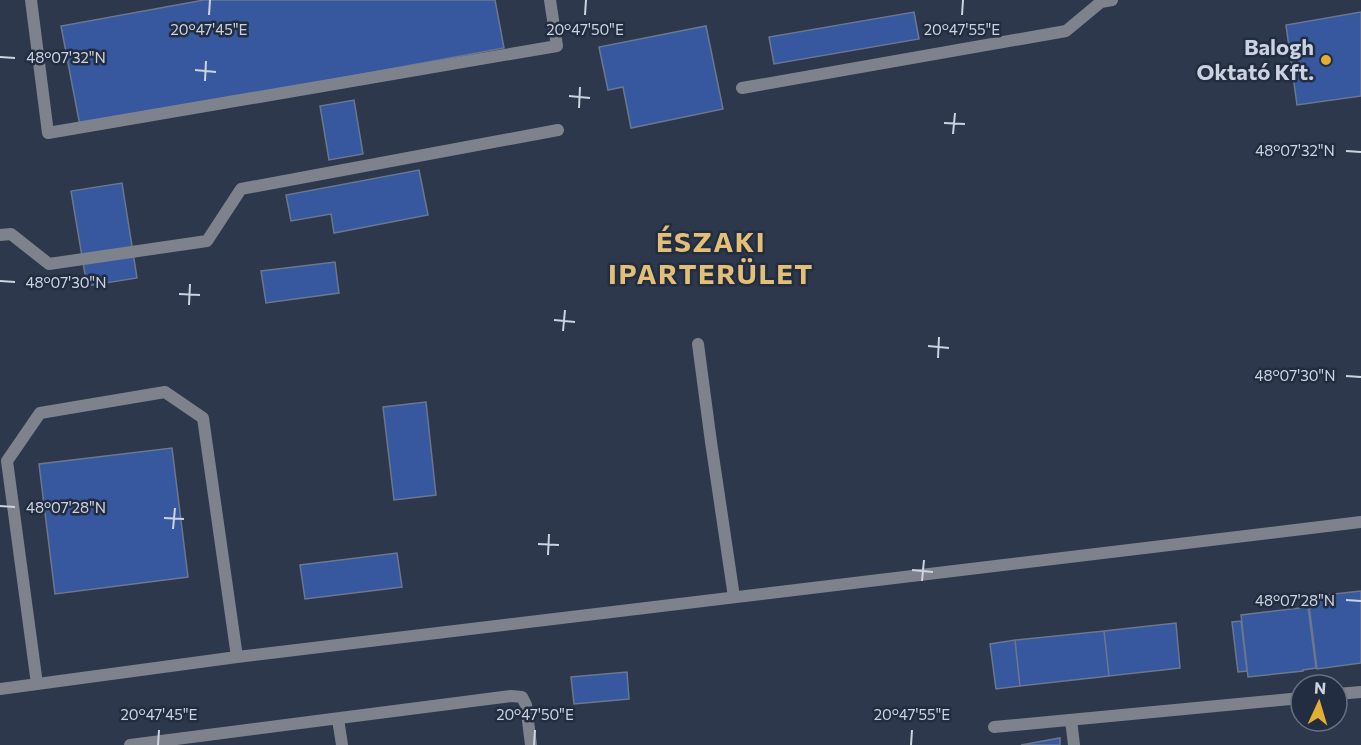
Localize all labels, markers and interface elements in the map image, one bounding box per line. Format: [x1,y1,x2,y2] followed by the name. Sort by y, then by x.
[171,20,248,38] text: 20°47'45"E
[546,20,624,38] text: 20°47'50"E
[924,20,1000,38] text: 20°47'55"E
[1197,33,1314,85] place label: Balogh Oktató Kft.
[26,48,106,66] text: 48°07'32"N
[1319,53,1333,67] marker: Balogh Oktató Kft.
[1255,141,1335,159] text: 48°07'32"N
[608,224,814,290] district label: ÉSZAKI IPARTERÜLET
[25,273,107,291] text: 48°07'30"N
[1254,366,1336,384] text: 48°07'30"N
[26,498,106,516] text: 48°07'28"N
[1255,591,1335,609] text: 48°07'28"N
[1289,673,1349,733] north arrow
[1313,678,1327,697] text: N
[121,705,198,723] text: 20°47'45"E
[496,705,574,723] text: 20°47'50"E
[874,705,950,723] text: 20°47'55"E

